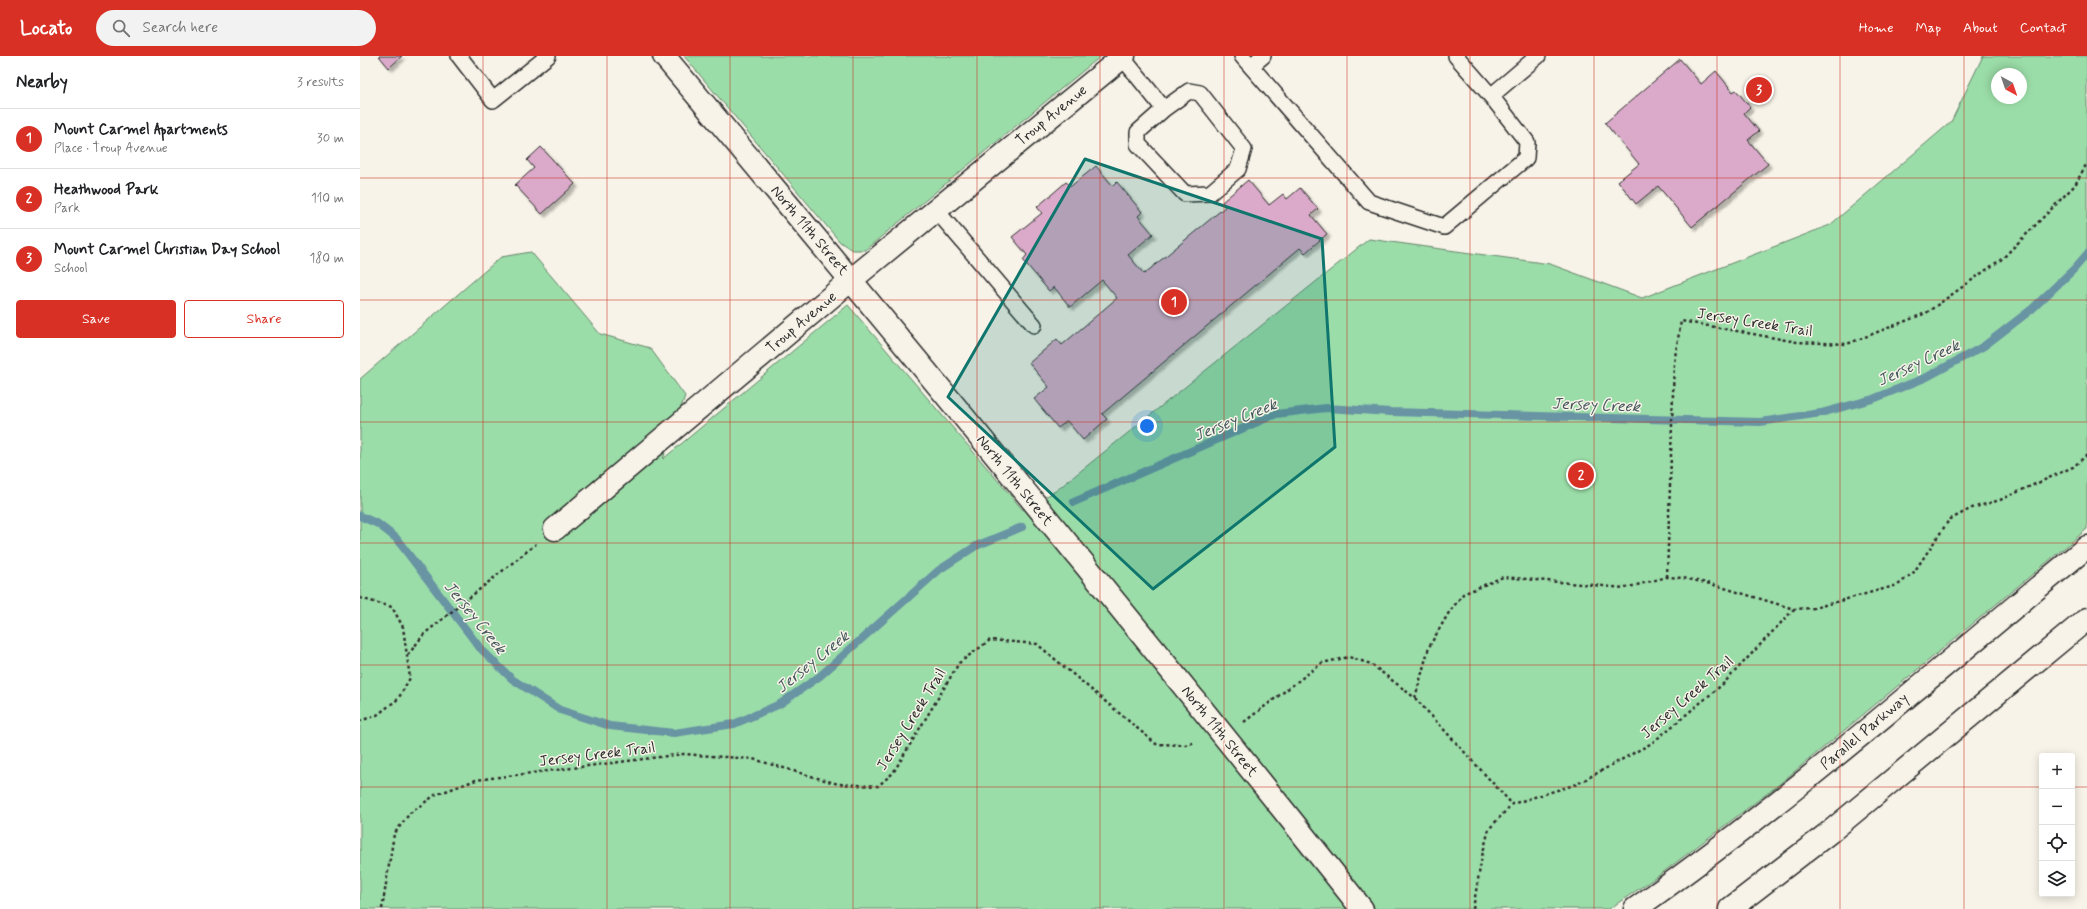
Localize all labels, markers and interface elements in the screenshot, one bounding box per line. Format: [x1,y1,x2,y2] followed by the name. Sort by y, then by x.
[96,10,376,46] search box
[20,16,72,41] text: Locato
[110,17,132,39] icon: search
[142,18,218,38] text: Search here
[1859,19,1893,37] text: Home
[1915,19,1941,37] text: Map
[1963,19,1998,37] text: About
[2020,19,2067,37] text: Contact
[1991,68,2027,104] north arrow
[16,71,68,93] text: Nearby
[297,74,344,91] text: 3 results
[1746,75,1772,105] pin: 3
[1012,81,1092,151] street label: Troup Avenue
[54,120,228,140] text: Mount Carmel Apartments
[26,130,32,147] text: 1
[317,130,344,147] text: 30 m
[54,140,168,157] text: Place · Troup Avenue
[54,180,159,200] text: Heathwood Park
[766,181,853,280] street label: North 11th Street
[26,190,32,207] text: 2
[311,190,344,207] text: 110 m
[54,200,80,217] text: Park
[54,240,280,260] text: Mount Carmel Christian Day School
[26,250,32,267] text: 3
[309,250,344,267] text: 180 m
[54,260,88,277] text: School
[762,287,841,358] street label: Troup Avenue
[1161,287,1187,317] pin: 1
[16,300,176,338] button: Save
[184,300,344,338] button: Share
[1696,304,1814,342] street label: Jersey Creek Trail
[1874,335,1964,392] water label: Jersey Creek
[1552,393,1641,418] water label: Jersey Creek
[1191,394,1281,447] water label: Jersey Creek
[1137,416,1157,436] your location
[971,431,1057,530] street label: North 11th Street
[1568,460,1594,490] pin: 2
[439,577,511,660] water label: Jersey Creek
[772,626,855,698] water label: Jersey Creek
[1637,652,1738,744] street label: Jersey Creek Trail
[872,665,951,774] street label: Jersey Creek Trail
[1176,682,1262,781] street label: North 11th Street
[1816,689,1913,775] street label: Parallel Parkway
[538,738,656,772] street label: Jersey Creek Trail
[2039,753,2075,897] map controls
[2039,753,2075,789] button: +
[2039,789,2075,825] button: −
[2039,825,2075,861] button: locate
[2039,861,2075,897] button: layers

